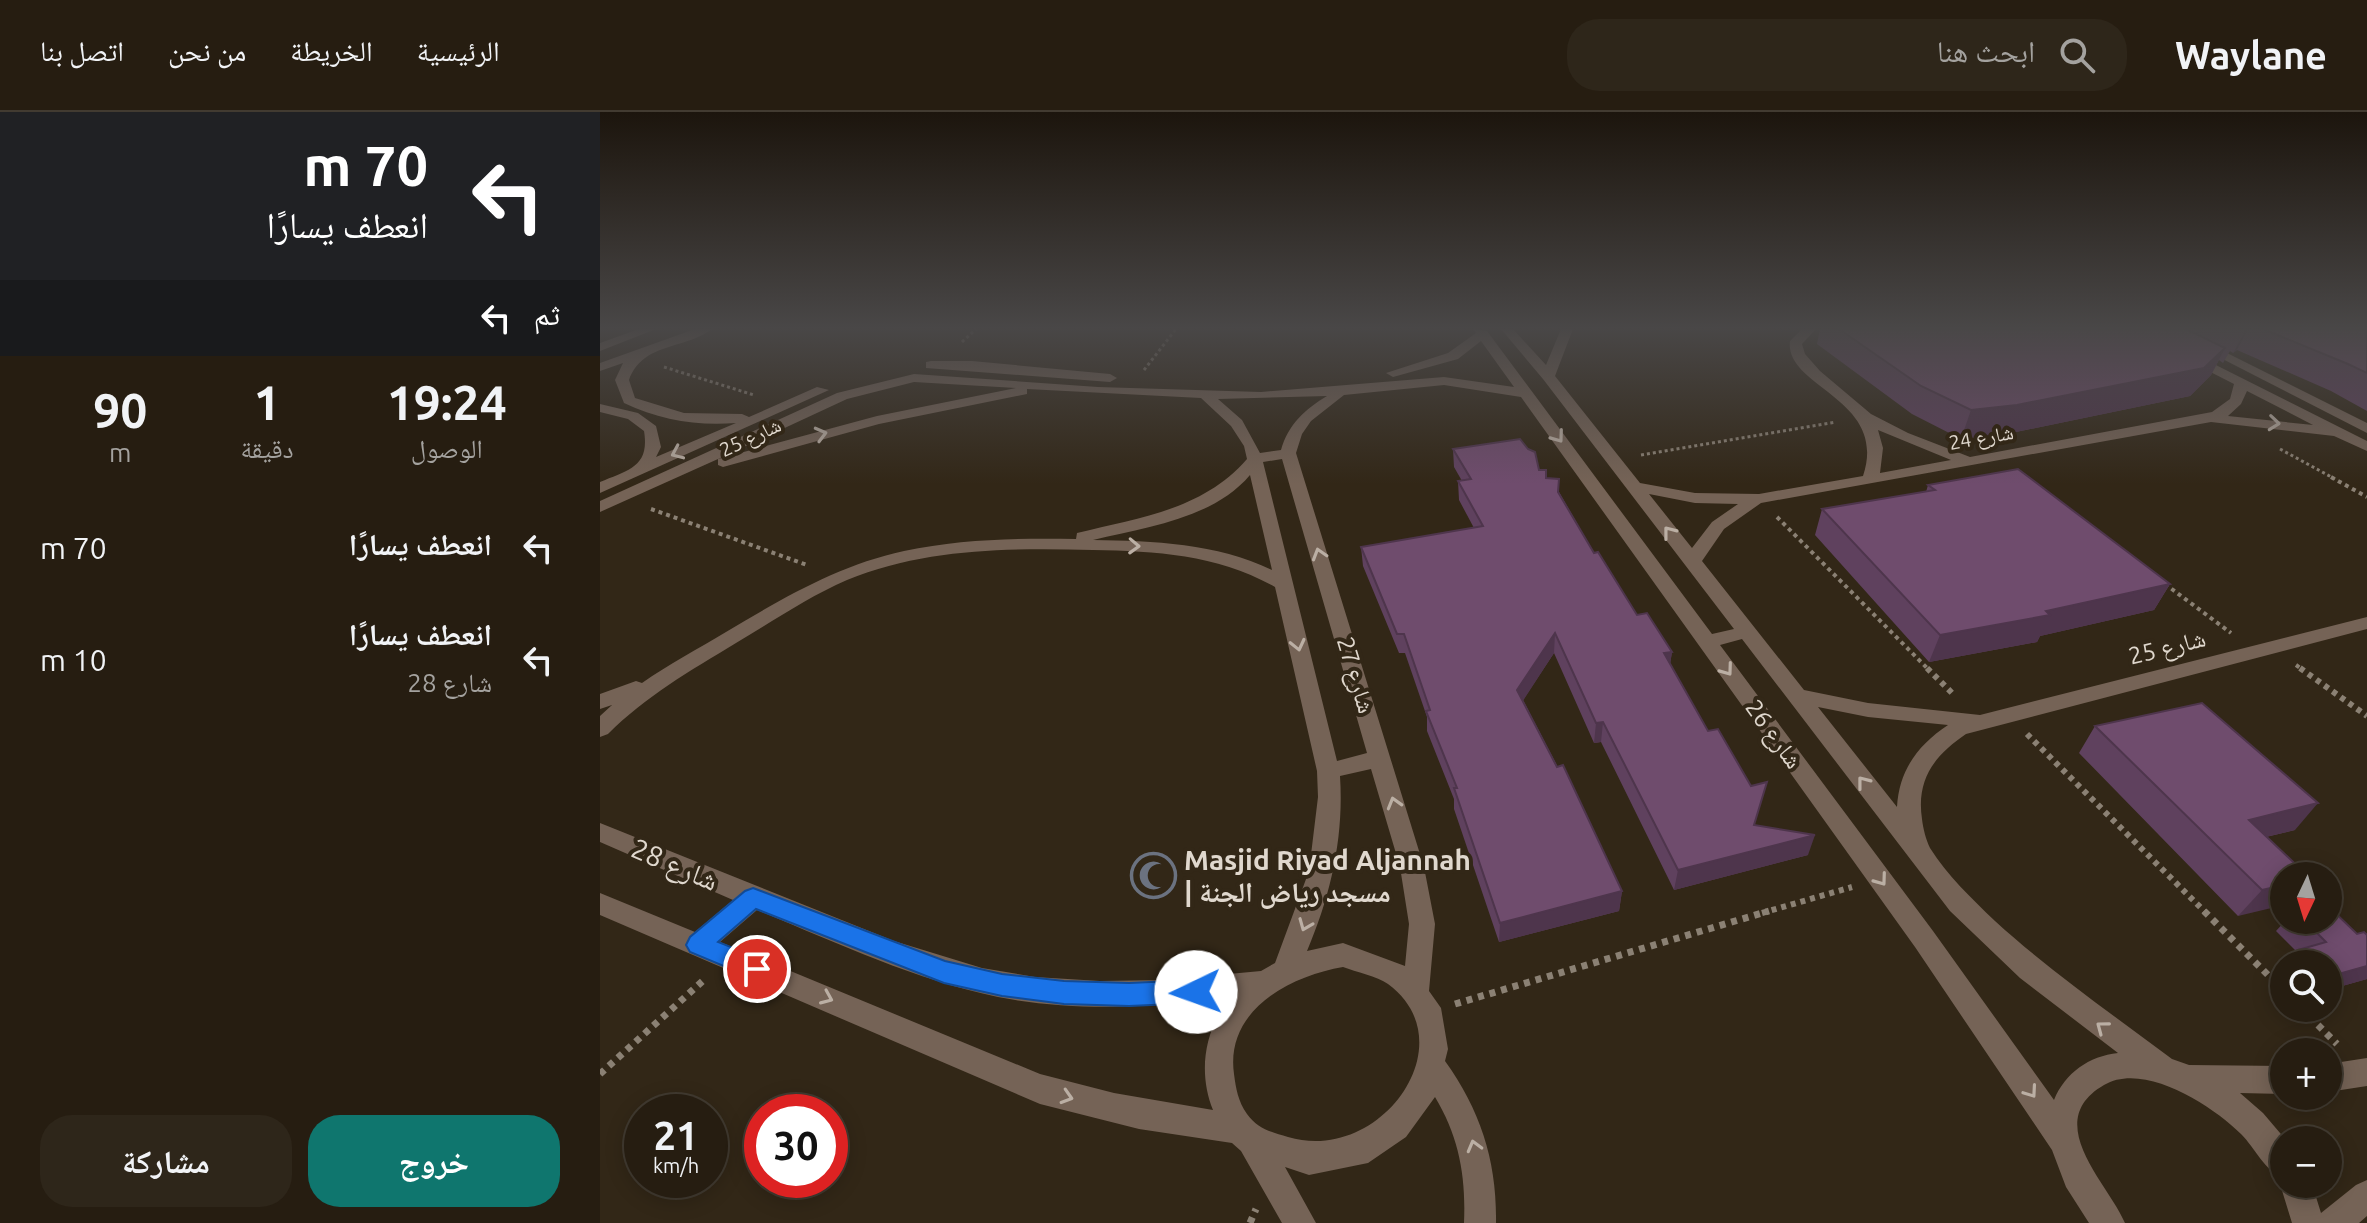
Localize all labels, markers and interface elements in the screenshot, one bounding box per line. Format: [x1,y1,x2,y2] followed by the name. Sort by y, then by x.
[1567,19,2127,91] search box
[2055,33,2099,77] icon: search
[1937,34,2035,68] text: ابحث هنا
[2175,34,2327,76] text: Waylane
[40,35,124,66] text: اتصل بنا
[168,35,246,66] text: من نحن
[290,35,373,66] text: الخريطة
[417,35,500,66] text: الرئيسية
[303,134,428,197] text: 70 m
[456,144,560,248] icon: left
[267,204,428,245] text: انعطف يسارًا
[474,296,518,340] icon: left
[534,297,560,331] text: ثم
[253,375,281,429] text: 1
[387,375,507,429] text: 19:24
[93,383,147,437] text: 90
[716,413,785,463] street label: شارع 25
[2268,415,2281,432] one-way arrow
[1947,420,2015,456] street label: شارع 24
[813,426,827,443] one-way arrow
[1548,429,1563,443] one-way arrow
[241,434,293,463] text: دقيقة
[411,434,483,463] text: الوصول
[109,438,132,467] text: m
[671,443,686,459] one-way arrow
[516,526,560,570] icon: left
[1664,526,1678,541] one-way arrow
[349,527,492,561] text: انعطف يسارًا
[40,531,107,565] text: 70 m
[1128,537,1141,554] one-way arrow
[1312,548,1328,562] one-way arrow
[349,617,492,651] text: انعطف يسارًا
[2126,624,2209,671] street label: شارع 25
[1330,634,1380,717] street label: شارع 27
[1289,637,1306,651] one-way arrow
[516,638,560,682] icon: left
[40,643,107,677] text: 10 m
[1717,662,1732,676] one-way arrow
[407,668,492,697] text: شارع 28
[1738,694,1808,775] street label: شارع 26
[1858,776,1872,791] one-way arrow
[1387,797,1403,811] one-way arrow
[626,832,723,899] street label: شارع 28
[1184,844,1471,909] place label: Masjid Riyad Aljannah | مسجد رياض الجنة
[1129,851,1177,899] mosque icon: Masjid Riyad Aljannah | مسجد رياض الجنة
[2270,862,2342,934] north arrow
[2270,862,2342,1198] map controls
[1871,871,1886,886] one-way arrow
[1298,917,1315,931] one-way arrow
[723,935,791,1003] pin
[735,947,779,991] icon: arrive
[1154,950,1238,1034] position arrow
[2270,950,2342,1022] button: search
[819,989,833,1005] one-way arrow
[2096,1022,2111,1036] one-way arrow
[2270,1038,2342,1110] button: +
[2021,1084,2036,1098] one-way arrow
[1060,1088,1074,1104] one-way arrow
[744,1094,848,1198] speed limit sign: 30
[653,1113,699,1158] text: 21
[40,1115,292,1207] button: مشاركة
[308,1115,560,1207] button: خروج
[2270,1126,2342,1198] button: −
[1466,1139,1483,1153] one-way arrow
[653,1154,699,1177] text: km/h

